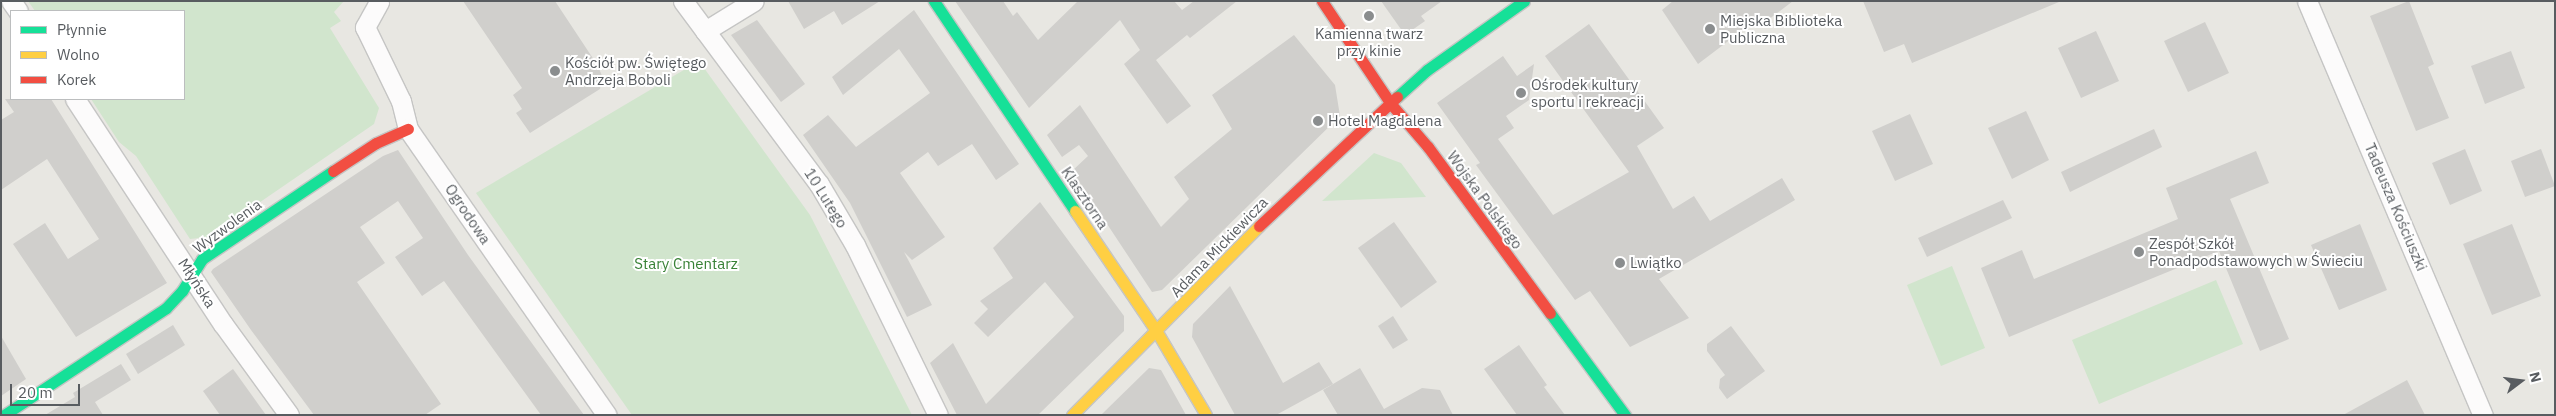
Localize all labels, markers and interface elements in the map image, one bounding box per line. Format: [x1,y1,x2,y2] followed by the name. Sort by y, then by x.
[10,10,185,100] legend
[1363,10,1375,22] marker: Kamienna twarz przy kinie
[1720,11,1842,46] place label: Miejska Biblioteka Publiczna
[57,20,107,39] text: Płynnie
[1704,23,1716,35] marker: Miejska Biblioteka Publiczna
[1315,24,1423,59] place label: Kamienna twarz przy kinie
[57,45,100,64] text: Wolno
[565,53,706,88] place label: Kościół pw. Świętego Andrzeja Boboli
[549,65,561,77] marker: Kościół pw. Świętego Andrzeja Boboli
[57,70,96,89] text: Korek
[1531,75,1644,110] place label: Ośrodek kultury sportu i rekreacji
[1515,87,1527,99] marker: Ośrodek kultury sportu i rekreacji
[1328,112,1442,130] place label: Hotel Magdalena
[1312,115,1324,127] marker: Hotel Magdalena
[2361,140,2431,274] street label: Tadeusza Kościuszki
[1443,148,1527,252] street label: Wojska Polskiego
[1058,163,1112,233] street label: Klasztorna
[801,165,851,231] street label: 10 Lutego
[441,180,495,248] street label: Ogrodowa
[1167,193,1271,301] street label: Adama Mickiewicza
[189,195,265,257] street label: Wyzwolenia
[2149,234,2363,269] place label: Zespół Szkół Ponadpodstawowych w Świeciu
[2133,246,2145,258] marker: Zespół Szkół Ponadpodstawowych w Świeciu
[1630,254,1682,272] place label: Lwiątko
[174,255,220,311] street label: Młyńska
[634,255,738,273] park label: Stary Cmentarz
[1614,257,1626,269] marker: Lwiątko
[2496,356,2546,406] north arrow
[2525,370,2545,384] text: N
[12,374,82,406] scale bar
[18,383,53,402] text: 20 m

